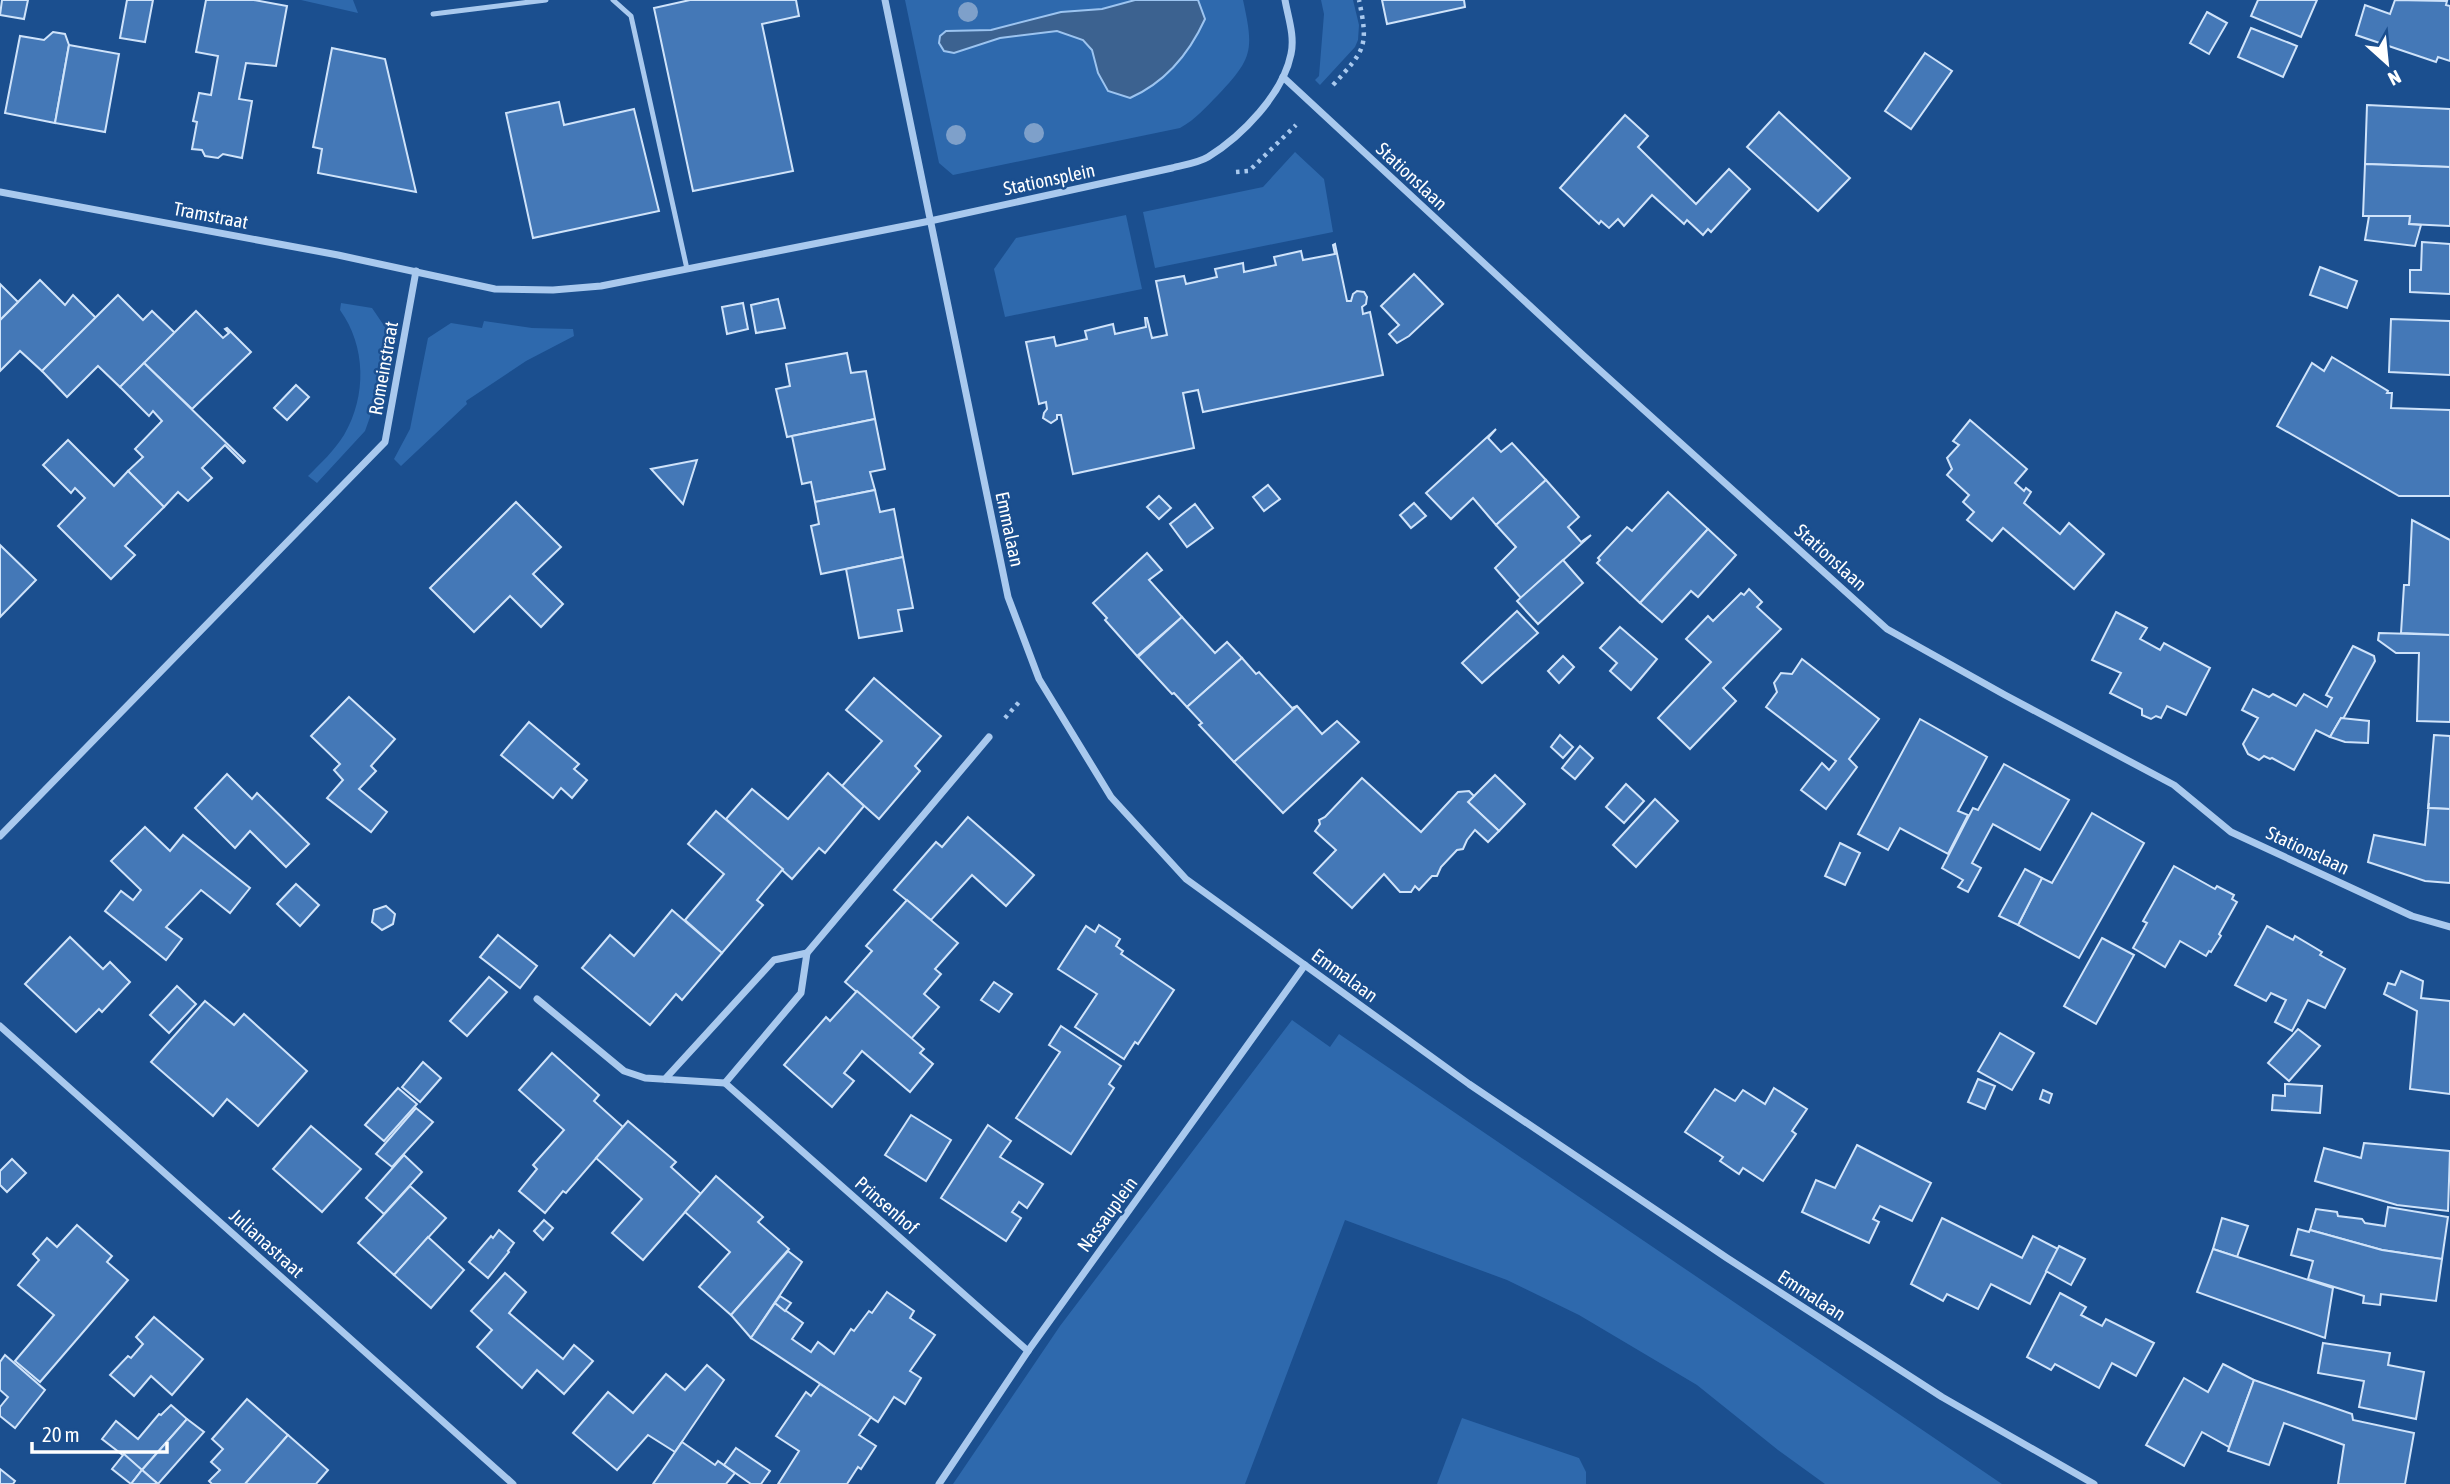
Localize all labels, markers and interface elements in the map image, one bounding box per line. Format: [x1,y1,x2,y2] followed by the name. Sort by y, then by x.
[2352,28,2422,98] north arrow
[2385,66,2405,90] text: N
[1372,138,1452,214] street label: Stationslaan
[1001,159,1097,199] street label: Stationsplein
[172,197,250,233] street label: Tramstraat
[364,319,402,417] street label: Romeinstraat
[991,489,1029,569] street label: Emmalaan
[1791,519,1871,595] street label: Stationslaan
[2263,821,2353,879] street label: Stationslaan
[1308,944,1382,1006] street label: Emmalaan
[851,1172,923,1238] street label: Prinsenhof
[1072,1172,1142,1256] street label: Nassauplein
[225,1204,309,1282] street label: Julianastraat
[1774,1265,1850,1325] street label: Emmalaan
[32,1410,166,1454] scale bar
[42,1422,80,1446] text: 20 m

